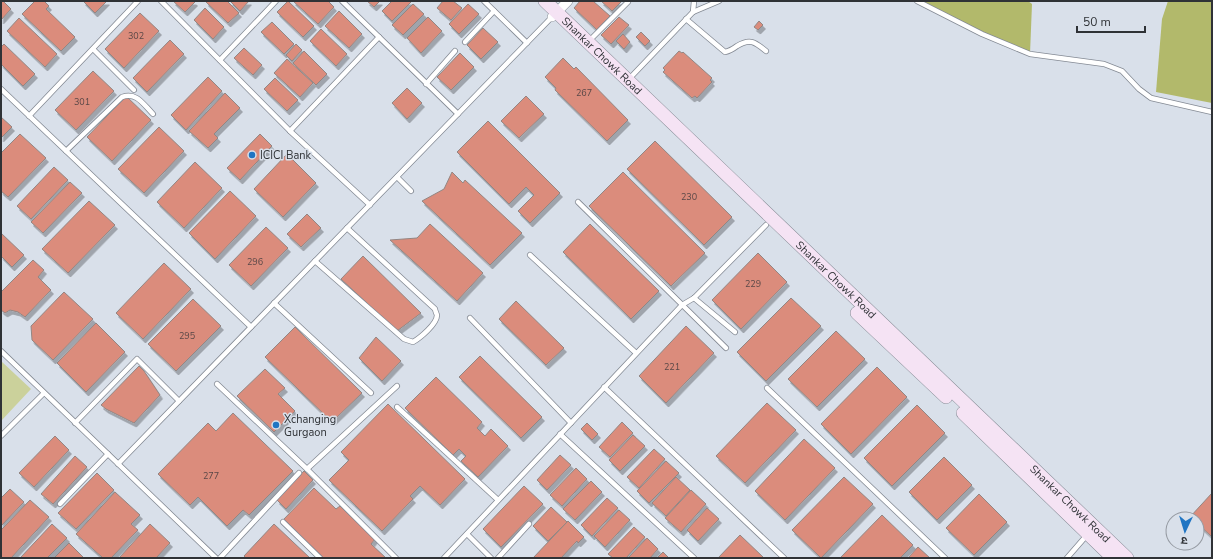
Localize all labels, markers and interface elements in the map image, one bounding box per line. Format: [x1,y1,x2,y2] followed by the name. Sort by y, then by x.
[1077,8,1145,34] scale bar
[558,14,645,98] street label: Shankar Chowk Road
[1083,14,1111,30] text: 50 m
[128,30,144,42] house number: 302
[576,87,592,99] house number: 267
[74,96,90,108] house number: 301
[260,148,312,163] place label: ICICI Bank
[247,150,257,160] marker: ICICI Bank
[681,191,697,203] house number: 230
[792,238,879,322] street label: Shankar Chowk Road
[247,256,263,268] house number: 296
[745,278,761,290] house number: 229
[179,330,195,342] house number: 295
[664,361,680,373] house number: 221
[284,412,336,440] place label: Xchanging Gurgaon
[271,420,281,430] marker: Xchanging Gurgaon
[1026,462,1113,546] street label: Shankar Chowk Road
[203,470,219,482] house number: 277
[1165,511,1205,551] north arrow
[1180,533,1188,548] text: उ

